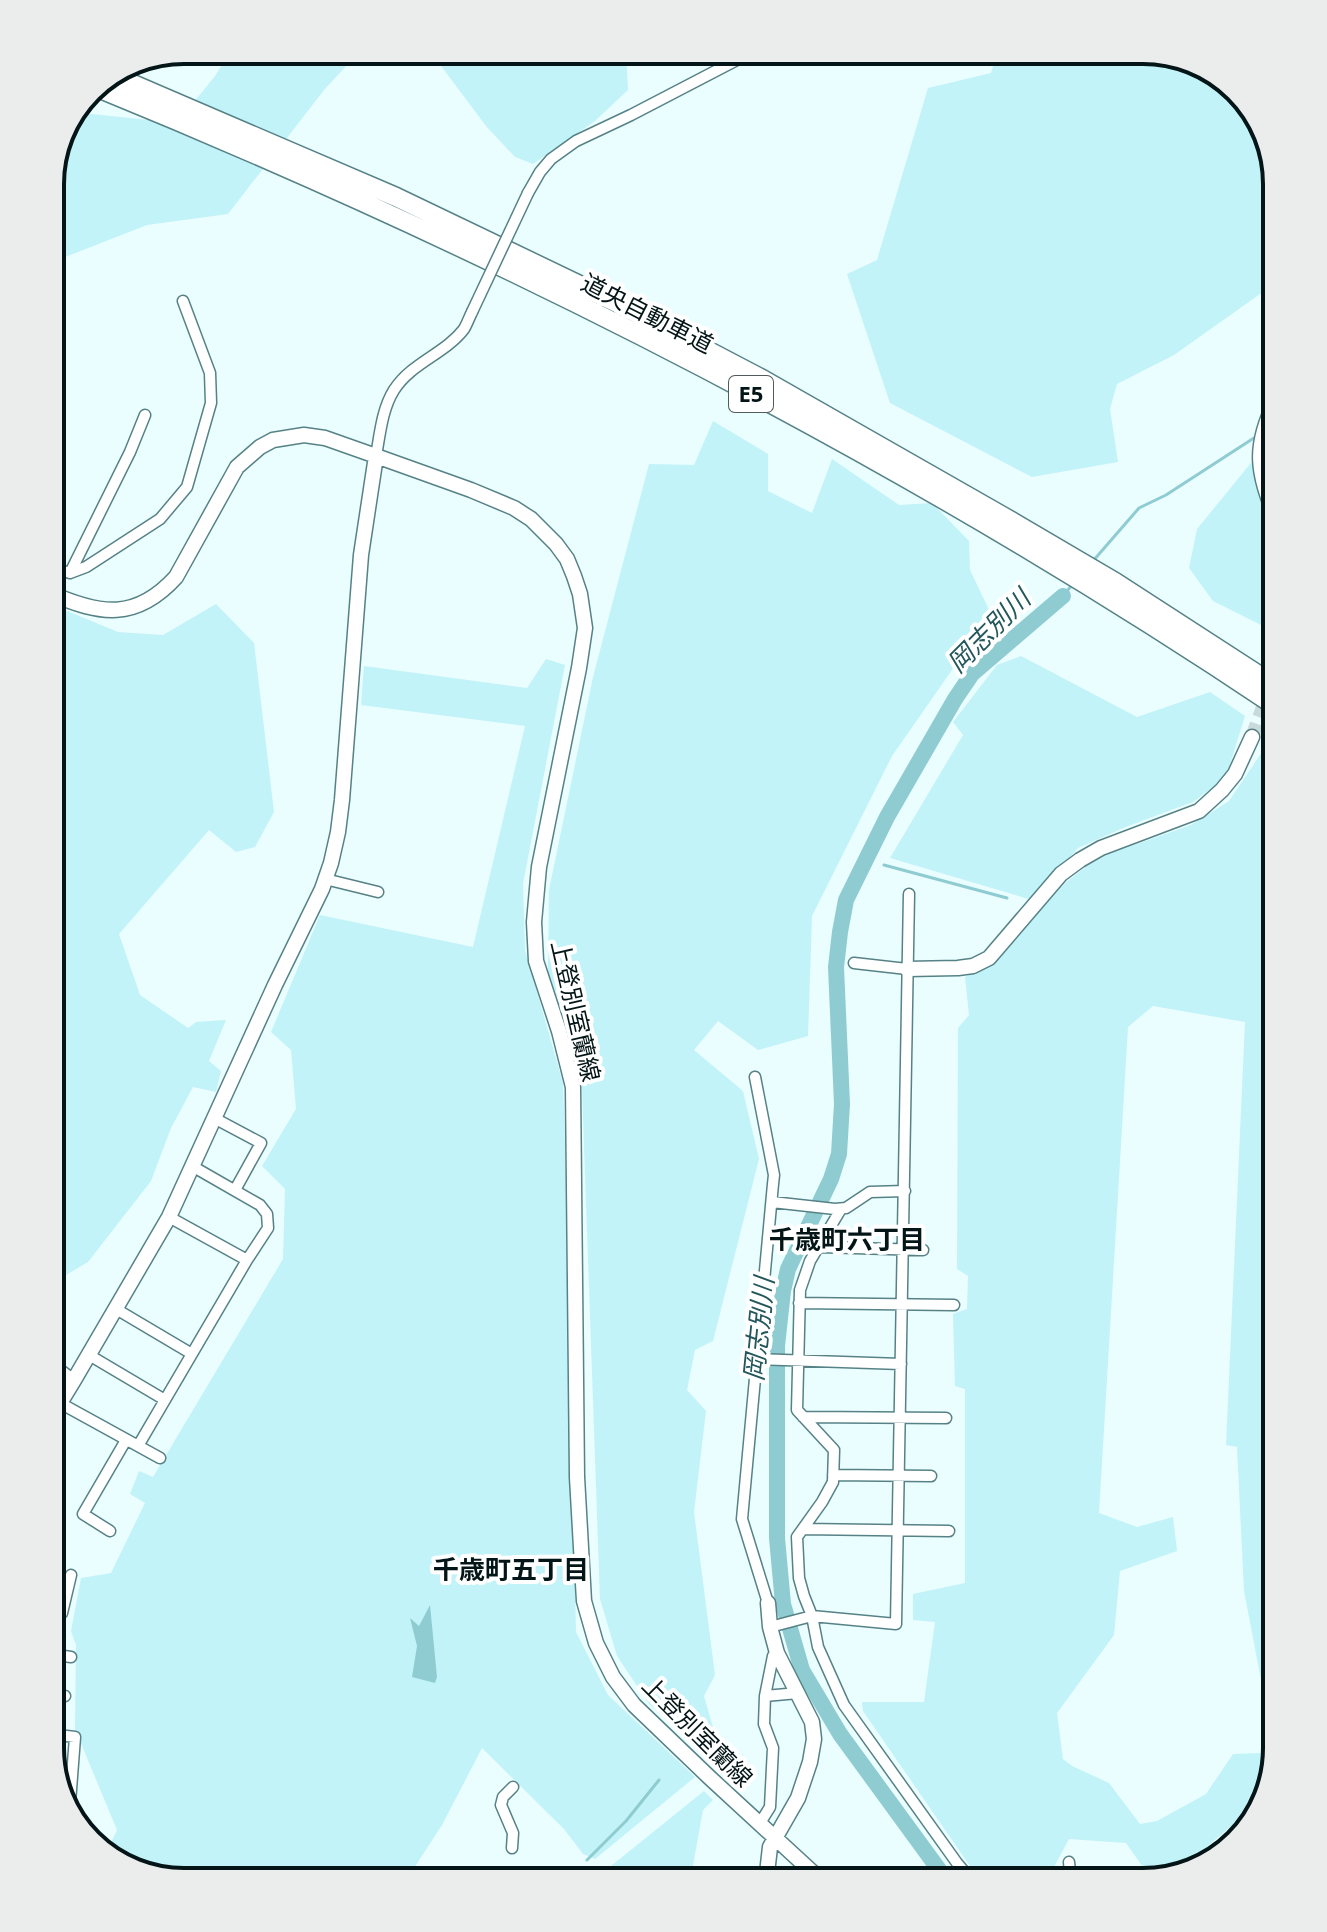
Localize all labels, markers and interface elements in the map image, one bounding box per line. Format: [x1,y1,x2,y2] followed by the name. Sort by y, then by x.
[576,265,719,360] street label: 道央自動車道
[729,376,773,412] road number: E5
[939,579,1040,680] water label: 岡志別川
[544,937,609,1085] street label: 上登別室蘭線
[769,1221,925,1257] district label: 千歳町六丁目
[735,1272,782,1382] water label: 岡志別川
[433,1551,589,1587] district label: 千歳町五丁目
[635,1668,761,1794] street label: 上登別室蘭線

